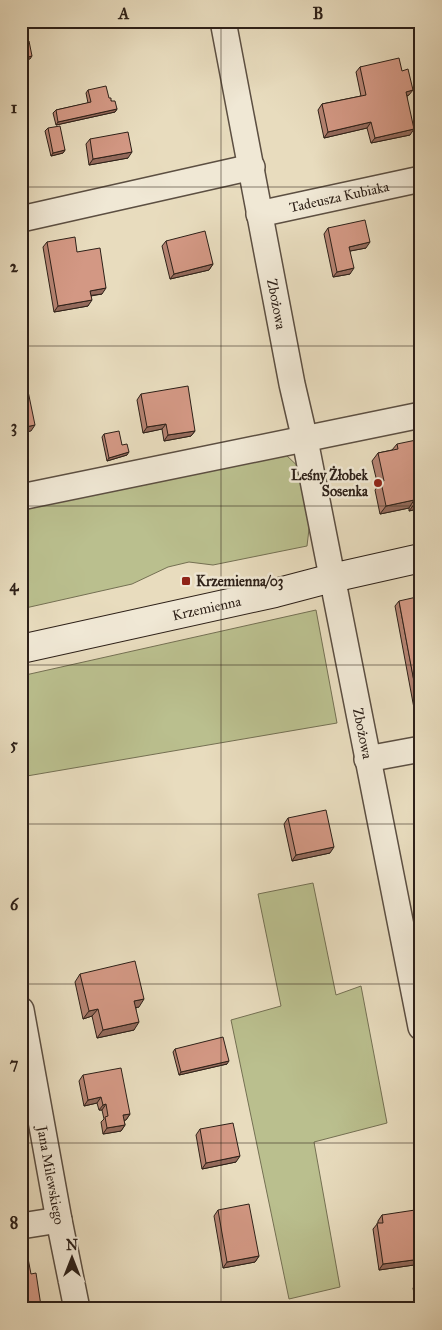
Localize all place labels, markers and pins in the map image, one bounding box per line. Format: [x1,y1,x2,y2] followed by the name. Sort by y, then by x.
[291,465,369,500] place label: Leśny Żłobek Sosenka
[372,477,384,489] marker: Leśny Żłobek Sosenka
[196,573,284,591] place label: Krzemienna/03
[180,575,192,587] marker: Krzemienna/03

